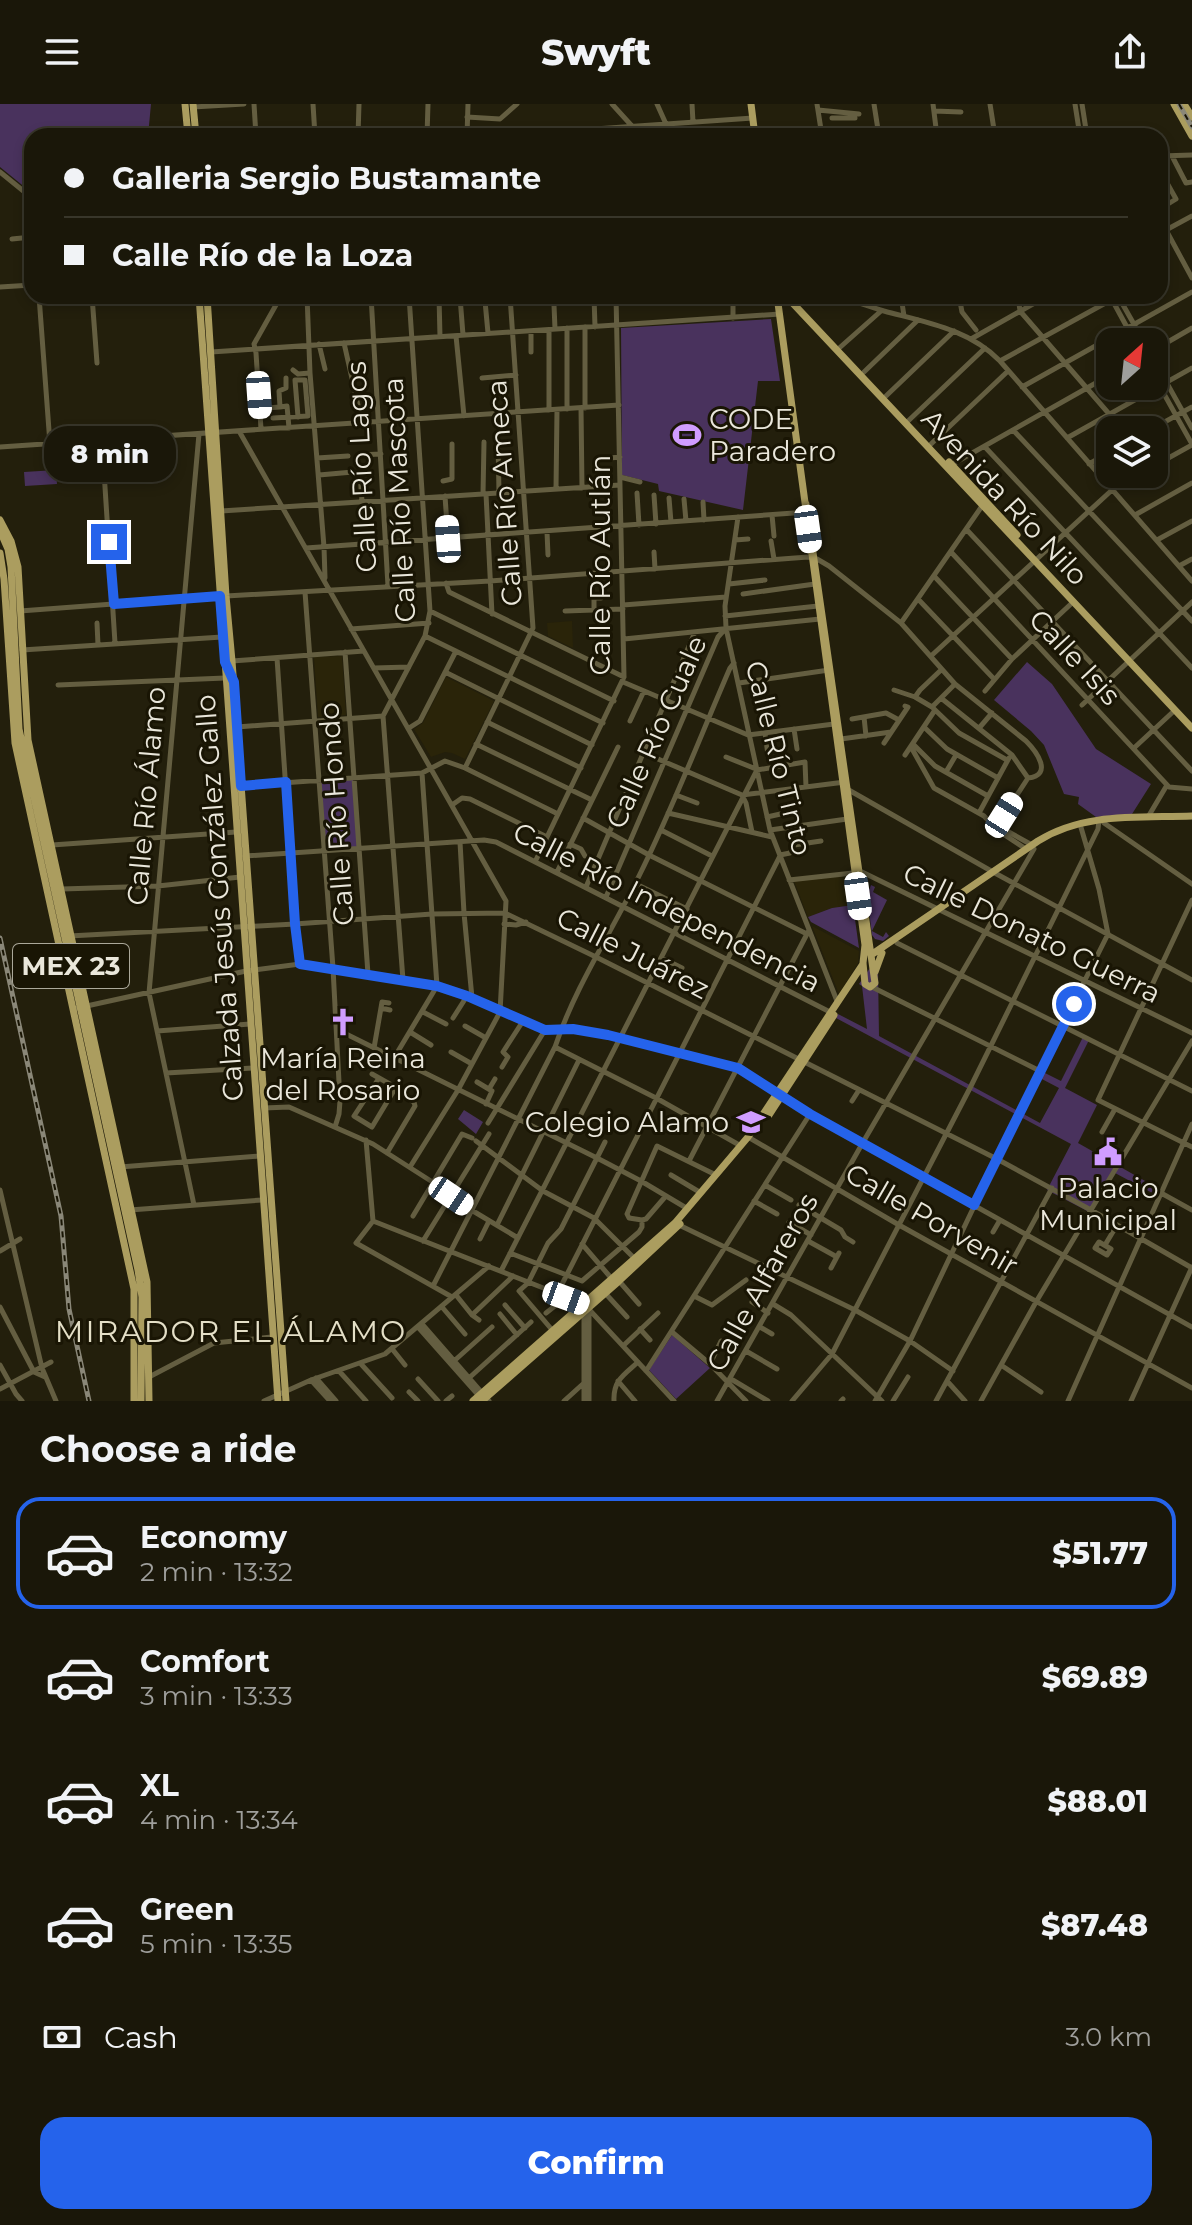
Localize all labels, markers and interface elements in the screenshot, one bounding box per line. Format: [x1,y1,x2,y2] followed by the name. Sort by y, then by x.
[40,30,84,74] icon: menu
[541,30,651,74] text: Swyft
[1108,30,1152,74] icon: share
[112,160,541,197] text: Galleria Sergio Bustamante
[112,237,413,274] text: Calle Río de la Loza
[1096,328,1168,400] north arrow
[1096,328,1168,488] map controls
[338,360,384,574] street label: Calle Río Lagos
[245,370,273,420] car
[376,377,422,623] street label: Calle Río Mascota
[479,379,529,607] street label: Calle Río Ameca
[709,402,836,468] place label: CODE Paradero
[915,402,1095,592] street label: Avenida Río Nilo
[1096,416,1168,488] button: layers
[672,420,702,450] sports icon: CODE Paradero
[43,426,175,482] callout: 8 min
[71,438,149,470] text: 8 min
[583,454,617,676] street label: Calle Río Autlán
[793,504,823,554] car
[434,514,462,564] car
[91,524,127,560] route end
[1022,602,1128,712] street label: Calle Isis
[598,630,714,834] street label: Calle Río Cuale
[738,657,820,859] street label: Calle Río Tinto
[119,685,173,907] street label: Calle Río Álamo
[188,694,250,1102] street label: Calzada Jesús González Gallo
[311,701,361,927] street label: Calle Río Hondo
[981,788,1027,842] car
[508,815,826,999] street label: Calle Río Independencia
[898,856,1166,1010] street label: Calle Donato Guerra
[843,871,873,921] car
[551,900,715,1006] street label: Calle Juárez
[13,944,129,988] road number: MEX 23
[1056,986,1092,1022] route start
[328,1007,358,1037] church icon: María Reina del Rosario
[260,1041,426,1107] place label: María Reina del Rosario
[525,1105,729,1139] place label: Colegio Alamo
[736,1107,766,1137] school or university icon: Colegio Alamo
[1093,1137,1123,1167] public building icon: Palacio Municipal
[840,1156,1024,1282] street label: Calle Porvenir
[1039,1171,1177,1237] place label: Palacio Municipal
[424,1173,478,1219] car
[699,1187,825,1377] street label: Calle Alfareros
[539,1279,593,1317] car
[55,1313,407,1350] district label: MIRADOR EL ÁLAMO
[40,1427,297,1471] text: Choose a ride
[44,1517,116,1589] icon: car
[140,1519,287,1556] text: Economy
[1052,1535,1148,1572] text: $51.77
[140,1556,293,1588] text: 2 min · 13:32
[44,1641,116,1713] icon: car
[140,1643,270,1680] text: Comfort
[1042,1659,1148,1696] text: $69.89
[140,1680,293,1712] text: 3 min · 13:33
[44,1765,116,1837] icon: car
[140,1767,179,1804] text: XL
[1048,1783,1148,1820] text: $88.01
[140,1804,298,1836] text: 4 min · 13:34
[44,1889,116,1961] icon: car
[140,1891,234,1928] text: Green
[1041,1907,1148,1944] text: $87.48
[140,1928,293,1960] text: 5 min · 13:35
[40,2015,84,2059] icon: cash
[104,2019,178,2056] text: Cash
[1065,2021,1152,2053] text: 3.0 km
[40,2117,1152,2209] button: Confirm

